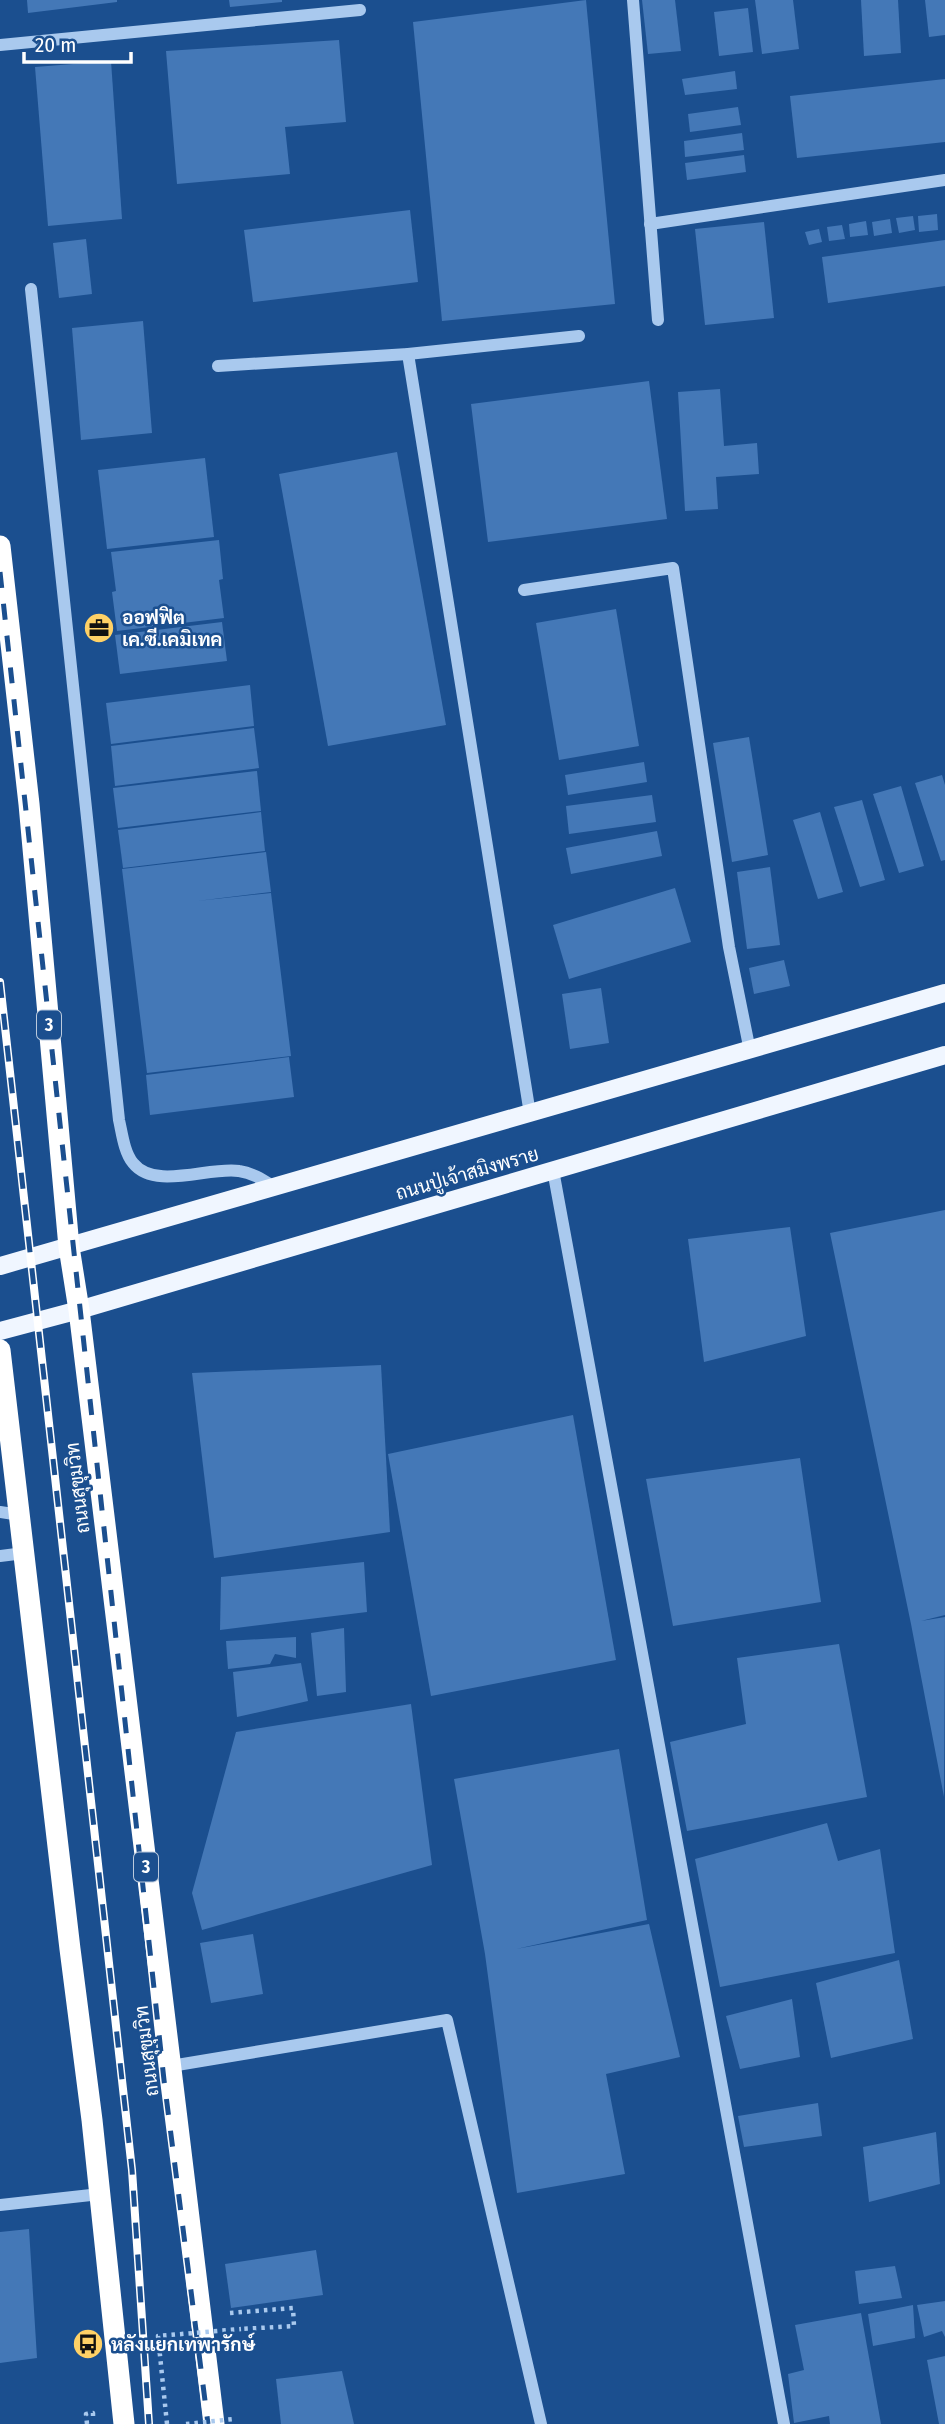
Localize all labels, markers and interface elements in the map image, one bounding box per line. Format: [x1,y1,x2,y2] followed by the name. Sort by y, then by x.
[24,21,131,65] scale bar
[35,32,76,58] text: 20 m
[122,605,222,651] place label: ออฟฟิต เค.ซี.เคมิเทค
[82,611,116,645] office icon: ออฟฟิต เค.ซี.เคมิเทค
[37,1010,61,1040] road number: 3
[393,1141,542,1207] street label: ถนนปู่เจ้าสมิงพราย
[61,1441,95,1535] street label: ถนนสุขุมวิท
[134,1853,158,1882] road number: 3
[130,2004,164,2098] street label: ถนนสุขุมวิท
[71,2327,105,2361] bus stop icon: หลังแยกเทพารักษ์
[111,2332,256,2356] place label: หลังแยกเทพารักษ์

